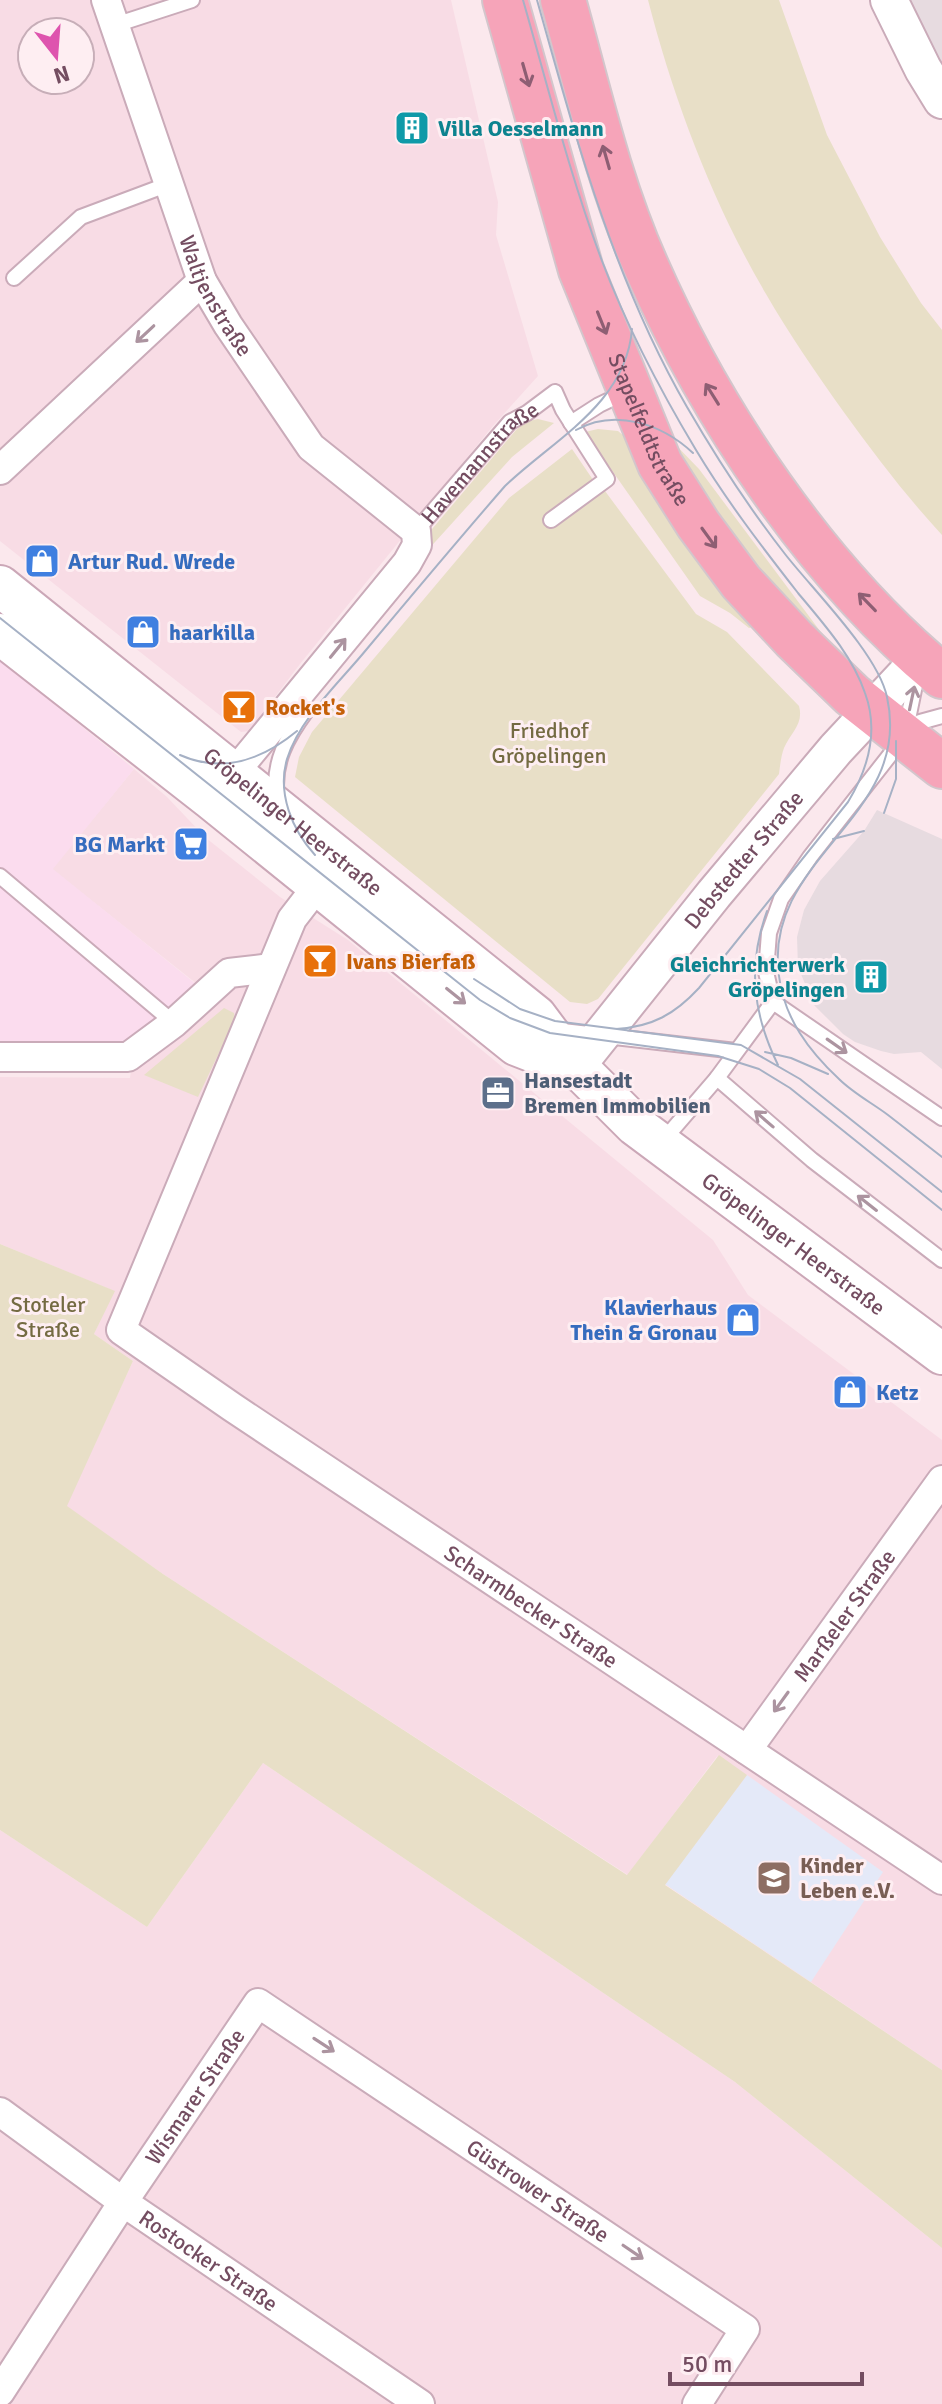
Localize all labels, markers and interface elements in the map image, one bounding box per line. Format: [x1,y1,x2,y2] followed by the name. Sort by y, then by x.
[16,16,96,96] north arrow
[50,59,73,90] text: N
[519,62,534,88] one-way arrow
[393,109,431,147] building icon: Villa Oesselmann
[438,115,604,142] place label: Villa Oesselmann
[598,145,613,171] one-way arrow
[174,232,259,361] street label: Waltjenstraße
[596,310,610,335] one-way arrow
[135,324,155,342] one-way arrow
[603,349,696,511] street label: Stapelfeldtstraße
[704,383,720,406] one-way arrow
[415,396,544,529] street label: Havemannstraße
[701,527,718,549] one-way arrow
[23,542,61,580] shop icon: Artur Rud. Wrede
[68,548,235,575] place label: Artur Rud. Wrede
[857,592,876,612] one-way arrow
[124,613,162,651] shop icon: haarkilla
[169,619,255,646] place label: haarkilla
[329,639,347,659] one-way arrow
[906,685,921,711] one-way arrow
[220,688,258,726] bar icon: Rocket's
[265,694,345,721] place label: Rocket's
[492,717,606,769] park label: Friedhof Gröpelingen
[198,741,388,901] street label: Gröpelinger Heerstraße
[678,785,809,934] street label: Debstedter Straße
[172,825,210,863] supermarket icon: BG Markt
[74,831,165,858] place label: BG Markt
[301,942,339,980] bar icon: Ivans Bierfaß
[346,948,476,975] place label: Ivans Bierfaß
[670,951,845,1003] place label: Gleichrichterwerk Gröpelingen
[852,958,890,996] building icon: Gleichrichterwerk Gröpelingen
[445,987,466,1005] one-way arrow
[826,1038,848,1054] one-way arrow
[524,1067,711,1119] place label: Hansestadt Bremen Immobilien
[479,1074,517,1112] office icon: Hansestadt Bremen Immobilien
[755,1111,775,1129] one-way arrow
[697,1166,891,1321] street label: Gröpelinger Heerstraße
[857,1194,878,1212] one-way arrow
[11,1291,85,1343] park label: Stoteler Straße
[571,1294,717,1346] place label: Klavierhaus Thein & Gronau
[724,1301,762,1339] shop icon: Klavierhaus Thein & Gronau
[831,1373,869,1411] shop icon: Ketz
[876,1379,919,1406] place label: Ketz
[439,1539,623,1674] street label: Scharmbecker Straße
[787,1544,901,1687] street label: Marßeler Straße
[773,1691,790,1713] one-way arrow
[800,1852,895,1904] place label: Kinder Leben e.V.
[755,1859,793,1897] school or university icon: Kinder Leben e.V.
[139,2023,250,2170] street label: Wismarer Straße
[312,2037,334,2053] one-way arrow
[462,2133,615,2248] street label: Güstrower Straße
[134,2204,283,2317] street label: Rostocker Straße
[621,2244,643,2260] one-way arrow
[670,2336,862,2386] scale bar
[682,2349,732,2379] text: 50 m

